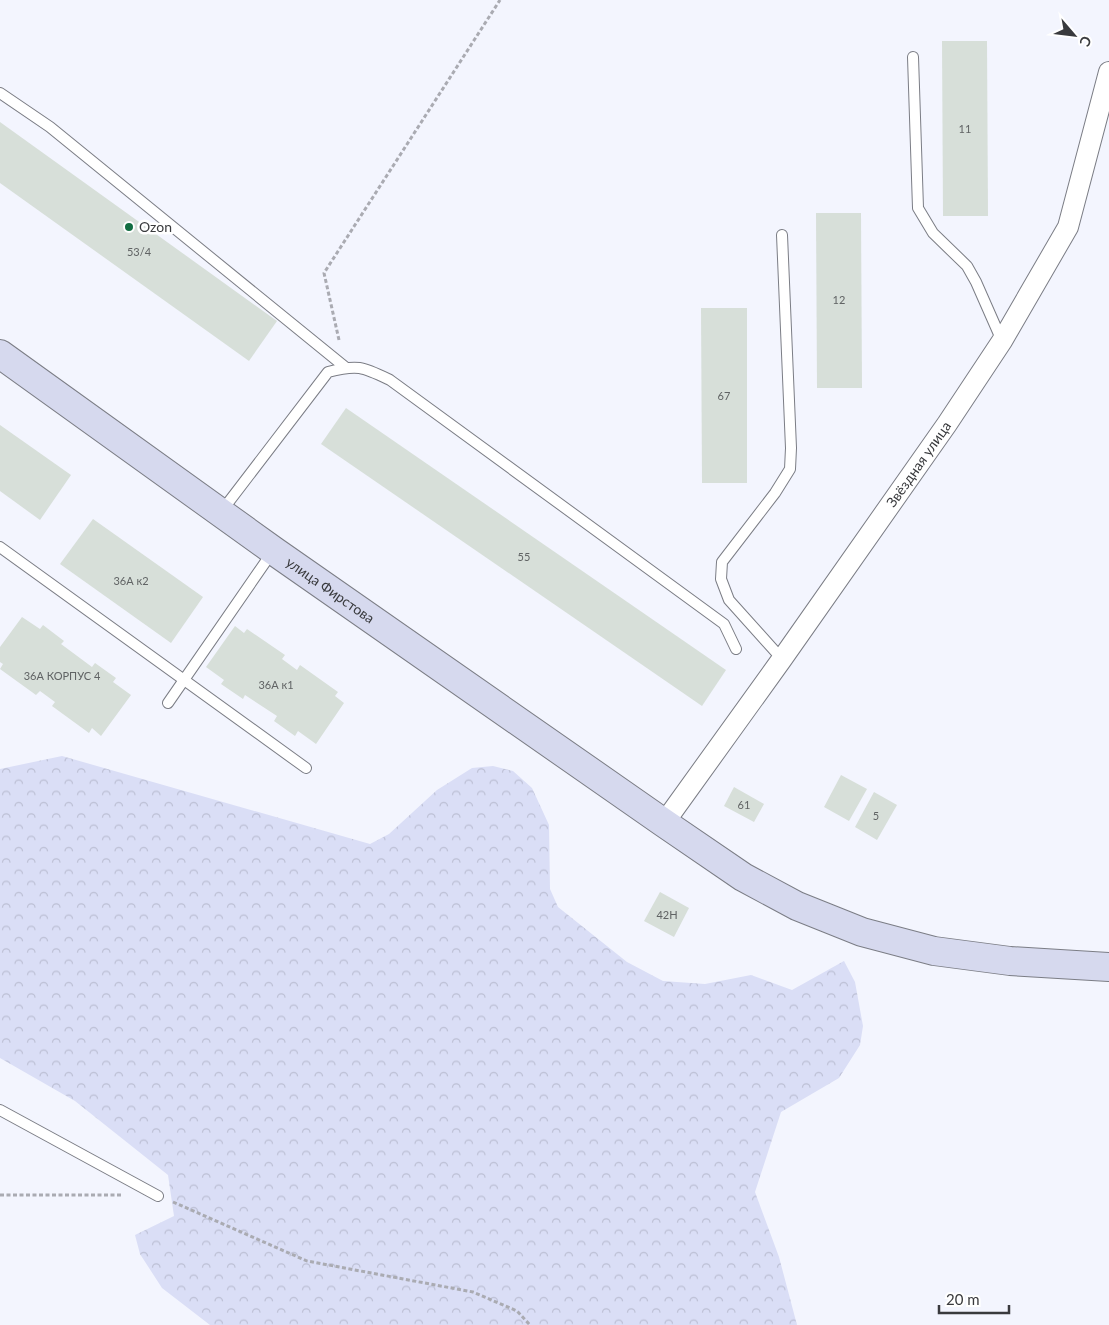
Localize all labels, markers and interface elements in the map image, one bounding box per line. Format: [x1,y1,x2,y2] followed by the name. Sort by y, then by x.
[1049,10,1099,60] north arrow
[1076,33,1096,50] text: С
[959,122,971,135] house number: 11
[139,218,172,235] place label: Ozon
[123,221,135,233] marker: Ozon
[127,245,152,258] house number: 53/4
[833,293,845,306] house number: 12
[718,389,730,402] house number: 67
[882,418,954,510] street label: Звёздная улица
[518,550,530,563] house number: 55
[283,553,378,627] street label: улица Фирстова
[113,574,149,587] house number: 36А к2
[24,669,101,682] house number: 36А КОРПУС 4
[258,678,294,691] house number: 36А к1
[738,798,750,811] house number: 61
[873,809,879,822] house number: 5
[656,908,678,921] house number: 42Н
[939,1282,1009,1314] scale bar
[946,1290,980,1308] text: 20 m

